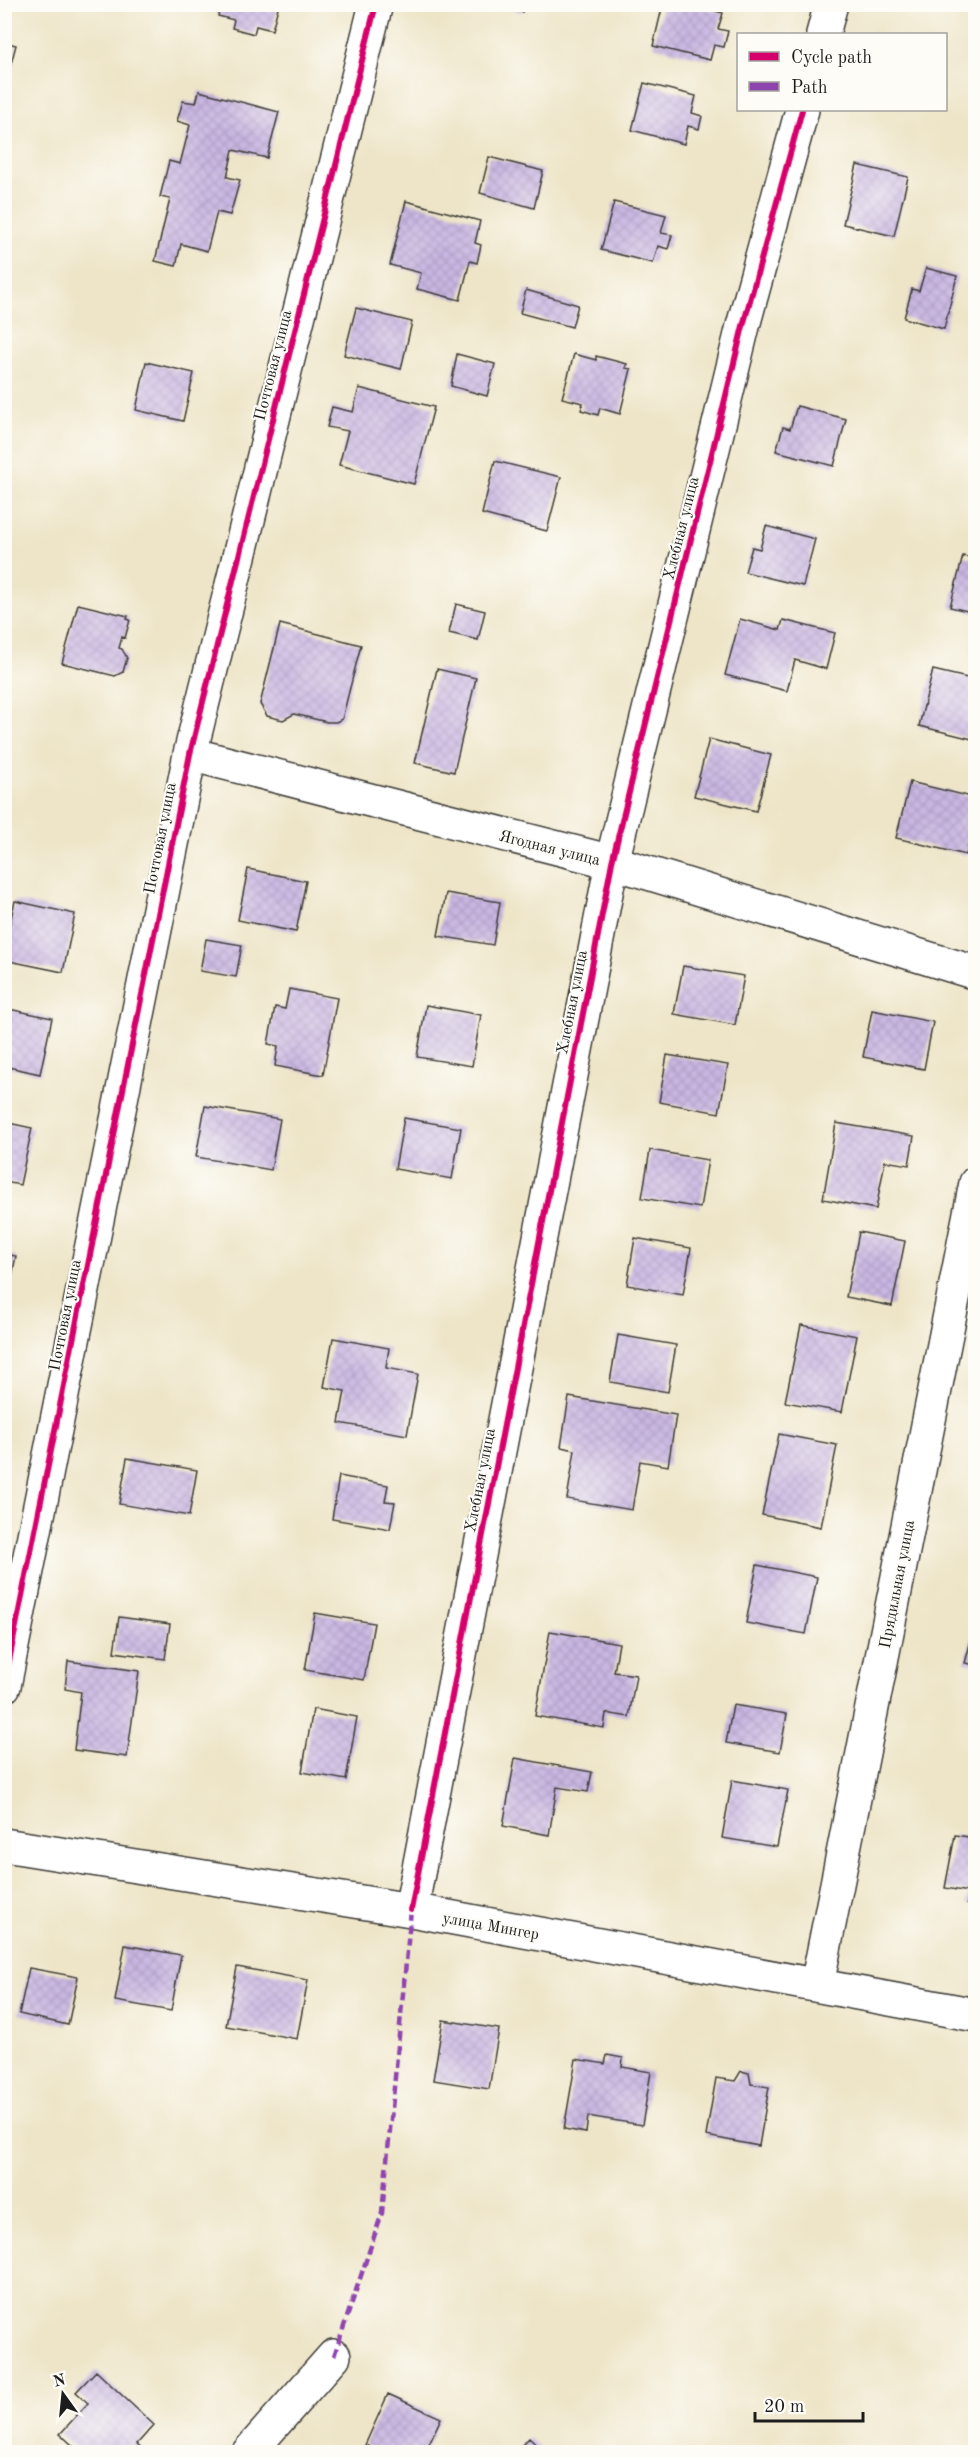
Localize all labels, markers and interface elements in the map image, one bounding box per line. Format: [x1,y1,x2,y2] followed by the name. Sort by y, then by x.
[737,33,947,111] legend
[791,49,872,67] text: Cycle path
[791,79,828,97] text: Path
[252,308,295,422] street label: Почтовая улица
[661,475,703,582] street label: Хлебная улица
[142,781,180,896] street label: Почтовая улица
[497,829,602,869] street label: Ягодная улица
[555,949,591,1056] street label: Хлебная улица
[47,1258,85,1373] street label: Почтовая улица
[463,1427,499,1534] street label: Хлебная улица
[878,1519,918,1650] street label: Прядильная улица
[441,1911,540,1943] street label: улица Мингер
[33,2364,93,2424] north arrow
[52,2372,68,2391] text: N
[755,2385,863,2423] scale bar
[764,2398,804,2416] text: 20 m

